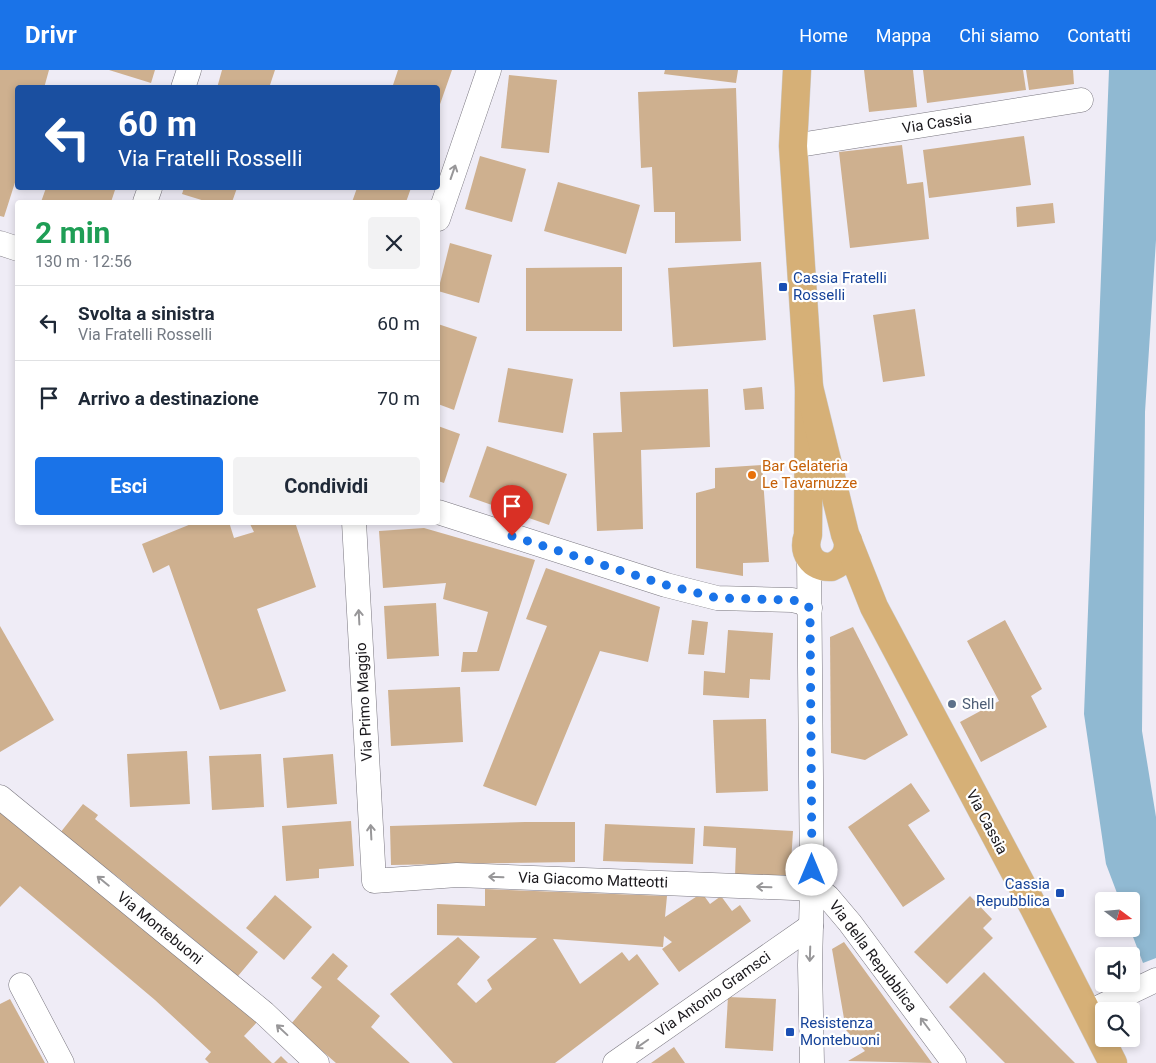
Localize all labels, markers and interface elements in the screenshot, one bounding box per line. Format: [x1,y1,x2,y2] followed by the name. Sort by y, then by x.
[25,21,77,49] text: Drivr
[799,25,848,46] text: Home
[876,25,931,46] text: Mappa
[959,25,1039,46] text: Chi siamo
[1067,25,1131,46] text: Contatti
[118,104,197,145] text: 60 m
[35,105,100,170] icon: left
[901,109,973,137] street label: Via Cassia
[118,146,303,171] text: Via Fratelli Rosselli
[449,165,459,181] one-way arrow
[35,215,110,250] text: 2 min
[368,217,420,269] button: close
[35,252,132,271] text: 130 m · 12:56
[793,269,887,304] place label: Cassia Fratelli Rosselli
[777,281,789,293] marker: Cassia Fratelli Rosselli
[78,302,215,325] text: Svolta a sinistra
[35,309,63,337] icon: left
[377,312,420,335] text: 60 m
[78,325,212,344] text: Via Fratelli Rosselli
[35,384,63,412] icon: arrive
[78,387,259,410] text: Arrivo a destinazione
[377,387,420,410] text: 70 m
[35,457,223,515] button: Esci
[233,457,420,515] button: Condividi
[762,457,857,492] place label: Bar Gelateria Le Tavarnuzze
[746,469,758,481] marker: Bar Gelateria Le Tavarnuzze
[491,485,533,536] pin
[498,492,526,520] icon: arrive
[355,610,364,626] one-way arrow
[352,642,376,762] street label: Via Primo Maggio
[962,695,994,713] place label: Shell
[946,698,958,710] marker: Shell
[963,787,1011,857] street label: Via Cassia
[366,824,375,840] one-way arrow
[785,843,837,895] position arrow
[518,868,668,892] street label: Via Giacomo Matteotti
[489,872,505,881] one-way arrow
[976,875,1050,910] place label: Cassia Repubblica
[97,876,110,887] one-way arrow
[756,882,772,891] one-way arrow
[1054,887,1066,899] marker: Cassia Repubblica
[114,888,206,968] street label: Via Montebuoni
[1095,892,1140,938] north arrow
[1095,892,1140,1047] map controls
[825,897,921,1015] street label: Via della Repubblica
[806,946,815,962] one-way arrow
[1095,947,1140,992] button: sound
[652,948,774,1040] street label: Via Antonio Gramsci
[1095,1002,1140,1047] button: search
[800,1014,880,1049] place label: Resistenza Montebuoni
[920,1017,930,1031] one-way arrow
[276,1024,288,1036] one-way arrow
[784,1026,796,1038] marker: Resistenza Montebuoni
[635,1039,649,1049] one-way arrow

